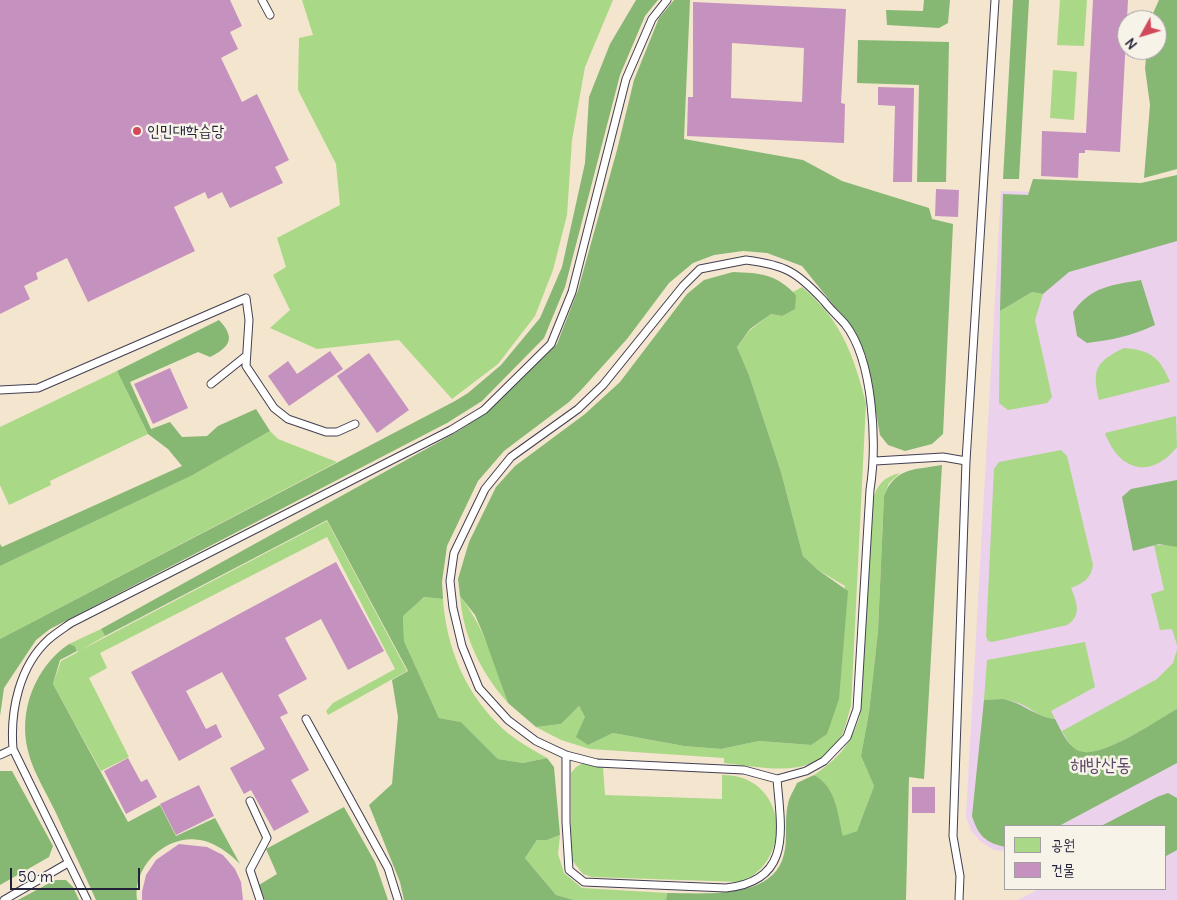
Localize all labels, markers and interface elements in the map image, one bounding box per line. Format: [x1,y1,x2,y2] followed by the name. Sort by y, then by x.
[1117,10,1167,60] north arrow
[1121,34,1141,53] text: N
[147,121,224,141] place label: 인민대학습당
[131,125,143,137] marker: 인민대학습당
[1070,755,1132,777] district label: 해방산동
[1004,825,1167,890] legend
[1051,835,1075,854] text: 공원
[12,858,142,890] scale bar
[1051,860,1075,879] text: 건물
[18,867,53,886] text: 50 m

